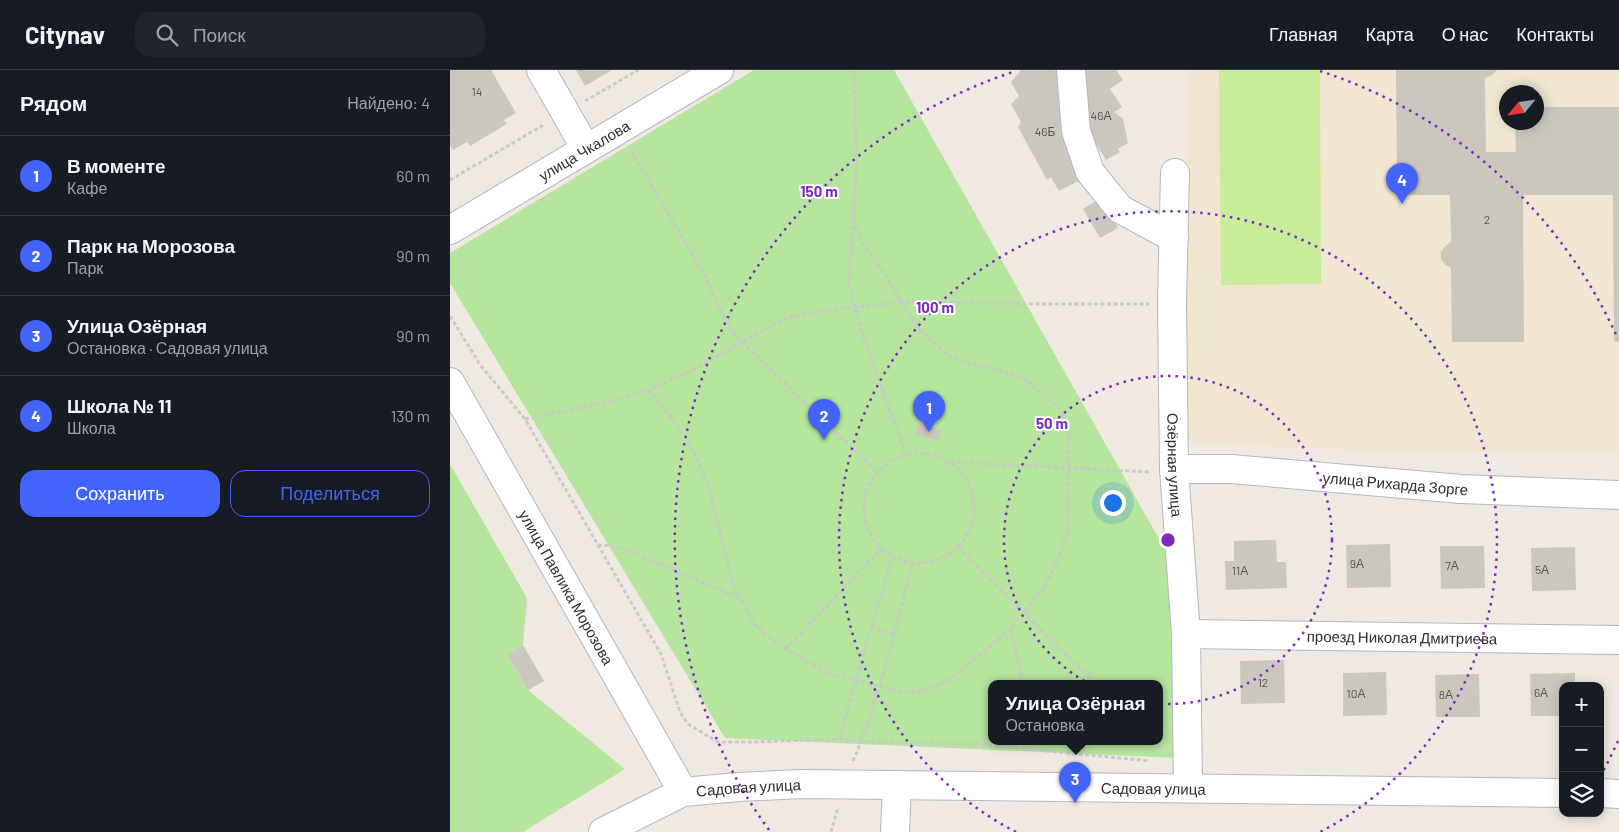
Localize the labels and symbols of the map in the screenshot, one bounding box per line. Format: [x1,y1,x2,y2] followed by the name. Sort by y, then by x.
[472,84,482,98] house number: 14
[1499,85,1544,130] north arrow
[1091,108,1111,122] house number: 46А
[535,116,633,184] street label: улица Чкалова
[1035,124,1055,138] house number: 46Б
[1386,163,1418,204] pin: 4
[800,182,838,200] text: 150 m
[1484,212,1490,226] house number: 2
[916,298,954,316] text: 100 m
[913,391,945,432] pin: 1
[808,399,840,440] pin: 2
[1164,413,1187,518] street label: Озёрная улица
[1036,414,1068,432] text: 50 m
[1322,468,1468,498] street label: улица Рихарда Зорге
[1100,490,1126,516] your location
[515,507,618,668] street label: улица Павлика Морозова
[1159,531,1177,549] centre of rings
[1350,556,1364,570] house number: 9А
[1445,558,1459,572] house number: 7А
[1535,562,1549,576] house number: 5А
[1232,563,1248,577] house number: 11А
[1307,627,1498,647] street label: проезд Николая Дмитриева
[1258,675,1268,689] house number: 12
[1534,685,1548,699] house number: 6А
[1347,686,1365,700] house number: 10А
[1439,687,1453,701] house number: 8А
[1059,762,1091,803] pin: 3
[695,775,802,800] street label: Садовая улица
[1101,779,1207,798] street label: Садовая улица

